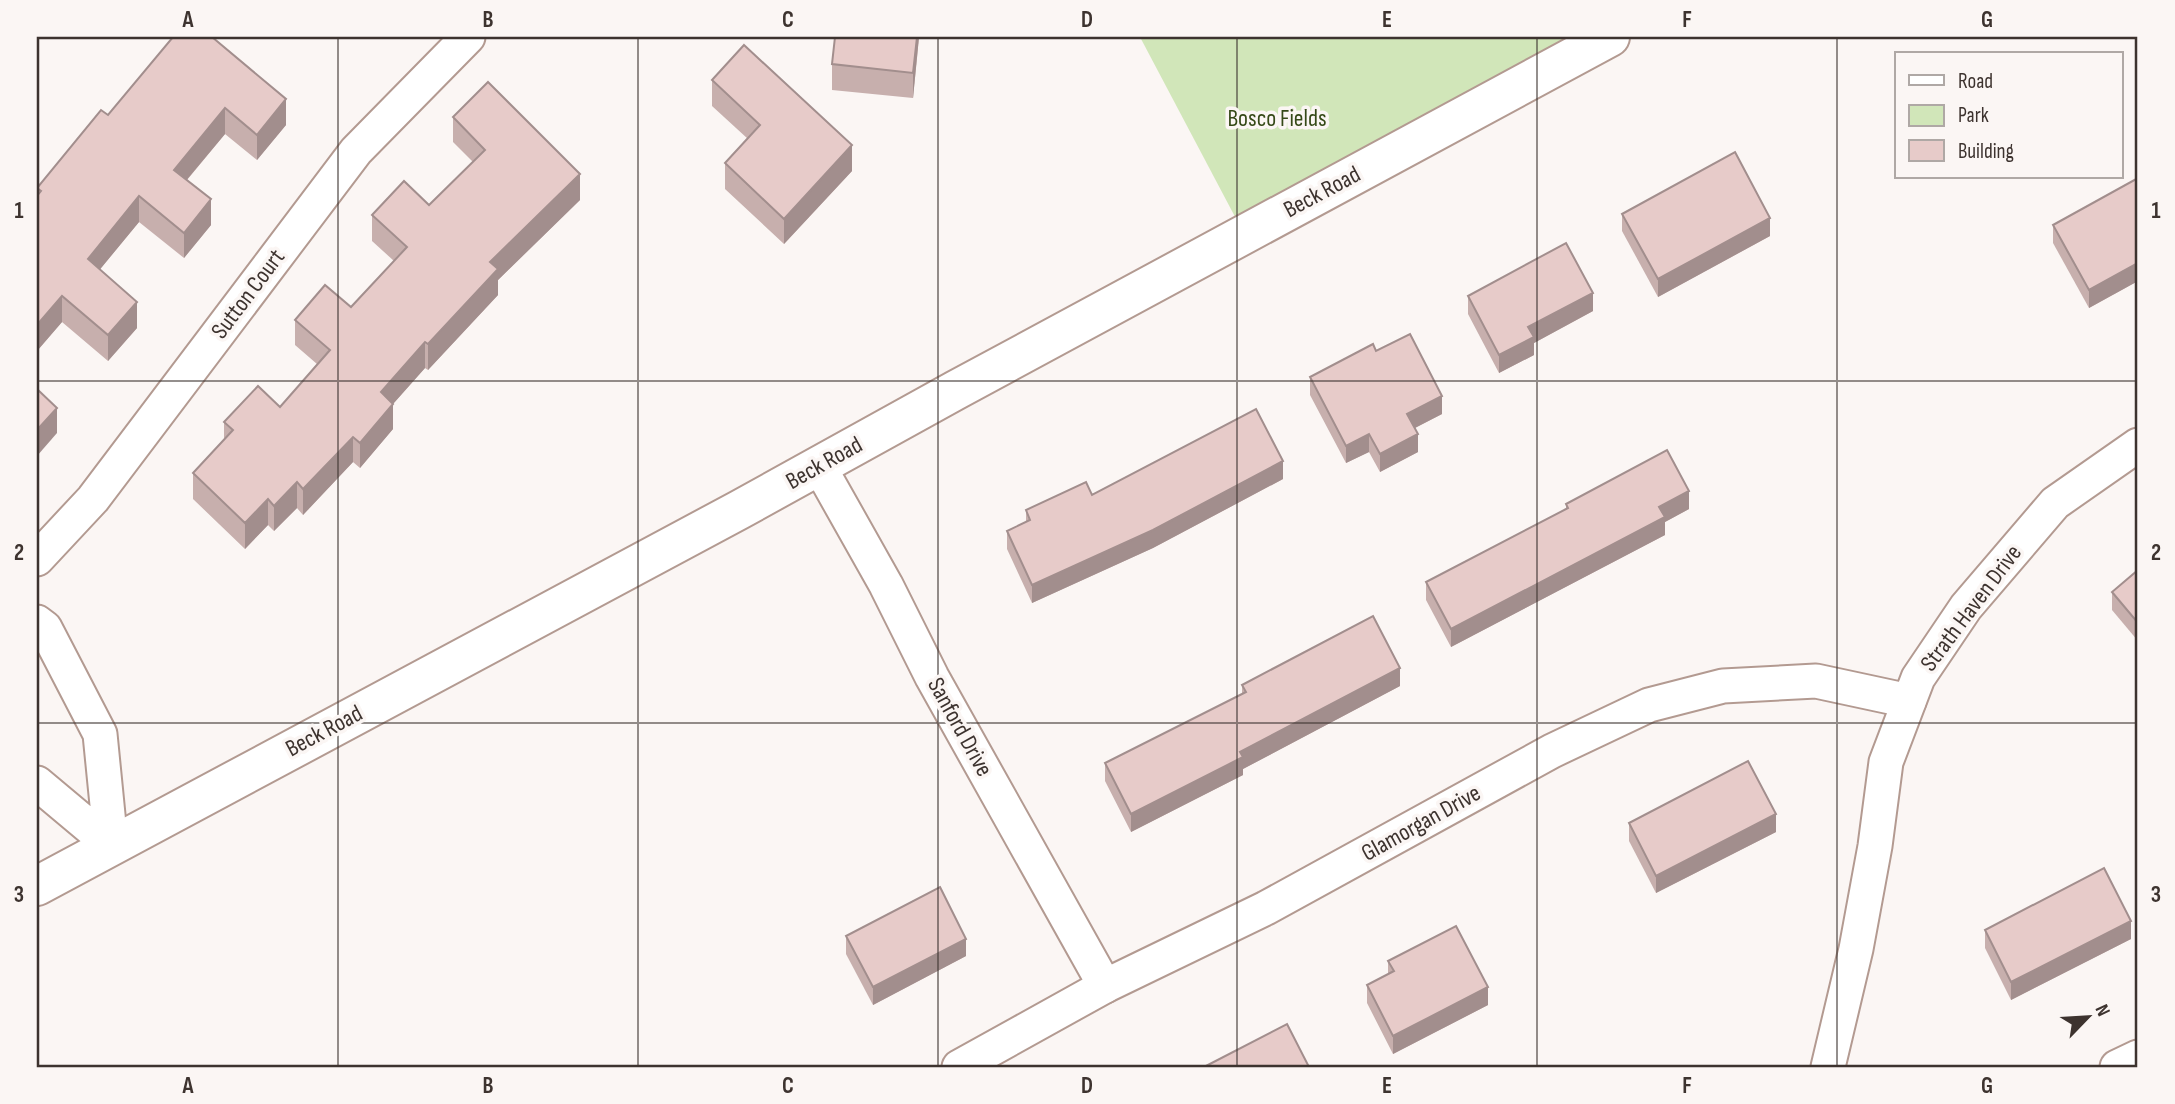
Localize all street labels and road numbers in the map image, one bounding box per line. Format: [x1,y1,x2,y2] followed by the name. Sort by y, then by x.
[1279,160,1365,224] street label: Beck Road
[205,243,291,345] street label: Sutton Court
[781,430,867,496] street label: Beck Road
[1914,539,2028,677] street label: Strath Haven Drive
[921,673,999,781] street label: Sanford Drive
[281,699,367,763] street label: Beck Road
[1356,778,1486,868] street label: Glamorgan Drive

